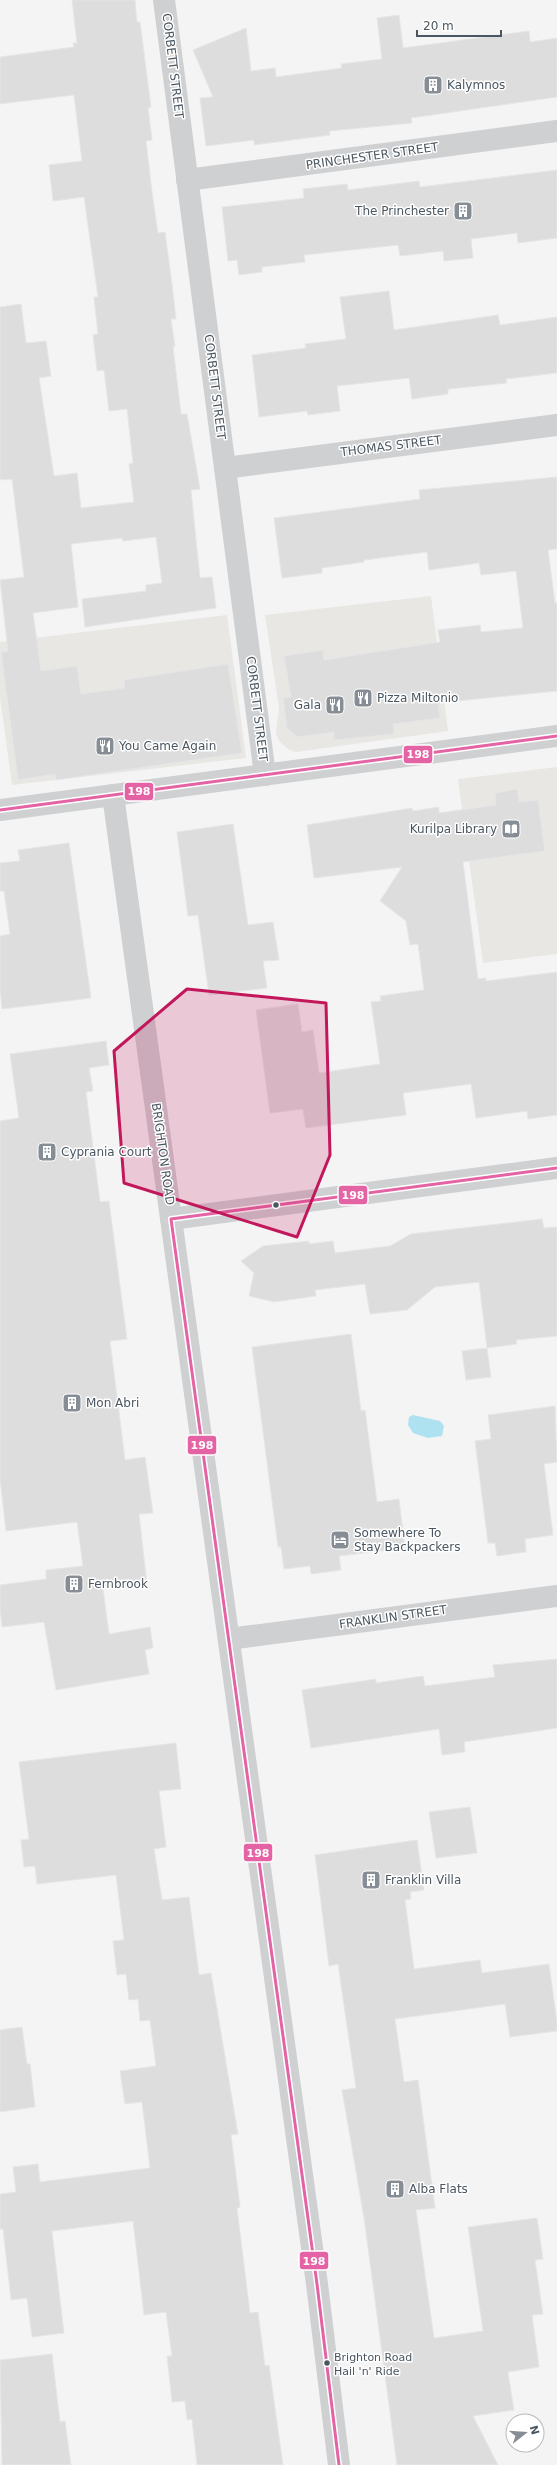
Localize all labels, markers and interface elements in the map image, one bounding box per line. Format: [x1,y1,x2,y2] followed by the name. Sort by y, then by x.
[417,12,501,38] scale bar
[160,13,186,120] street label: CORBETT STREET
[423,19,454,33] text: 20 m
[422,74,444,96] building icon: Kalymnos
[447,78,505,92] place label: Kalymnos
[305,140,440,172] street label: PRINCHESTER STREET
[452,200,474,222] building icon: The Princhester
[354,204,449,218] place label: The Princhester
[202,334,228,441] street label: CORBETT STREET
[339,433,443,459] street label: THOMAS STREET
[244,656,270,763] street label: CORBETT STREET
[352,687,374,709] restaurant icon: Pizza Miltonio
[377,691,458,705] place label: Pizza Miltonio
[324,694,346,716] restaurant icon: Gala
[294,698,321,712] place label: Gala
[94,735,116,757] restaurant icon: You Came Again
[118,739,216,753] place label: You Came Again
[403,745,433,764] line badge: 198
[407,748,429,761] text: 198
[124,782,154,801] line badge: 198
[128,785,150,798] text: 198
[500,818,522,840] library icon: Kurilpa Library
[410,822,497,836] place label: Kurilpa Library
[149,1102,177,1206] street label: BRIGHTON ROAD
[36,1141,58,1163] building icon: Cyprania Court
[61,1145,152,1159] place label: Cyprania Court
[338,1185,368,1205] line badge: 198
[342,1189,364,1202] text: 198
[271,1200,281,1210] unlabelled marker
[61,1392,83,1414] building icon: Mon Abri
[86,1396,139,1410] place label: Mon Abri
[187,1435,217,1455] line badge: 198
[191,1439,213,1452] text: 198
[354,1526,460,1554] place label: Somewhere To Stay Backpackers
[329,1529,351,1551] hotel icon: Somewhere To Stay Backpackers
[63,1573,85,1595] building icon: Fernbrook
[88,1577,148,1591] place label: Fernbrook
[338,1602,448,1631] street label: FRANKLIN STREET
[243,1843,273,1862] line badge: 198
[247,1847,269,1860] text: 198
[360,1869,382,1891] building icon: Franklin Villa
[385,1873,461,1887] place label: Franklin Villa
[384,2178,406,2200] building icon: Alba Flats
[409,2182,468,2196] place label: Alba Flats
[299,2251,329,2270] line badge: 198
[303,2255,325,2268] text: 198
[334,2351,412,2378] place label: Brighton Road Hail 'n' Ride
[322,2358,332,2368] marker: Brighton Road Hail 'n' Ride
[505,2413,545,2453] north arrow
[527,2424,542,2437] text: N

